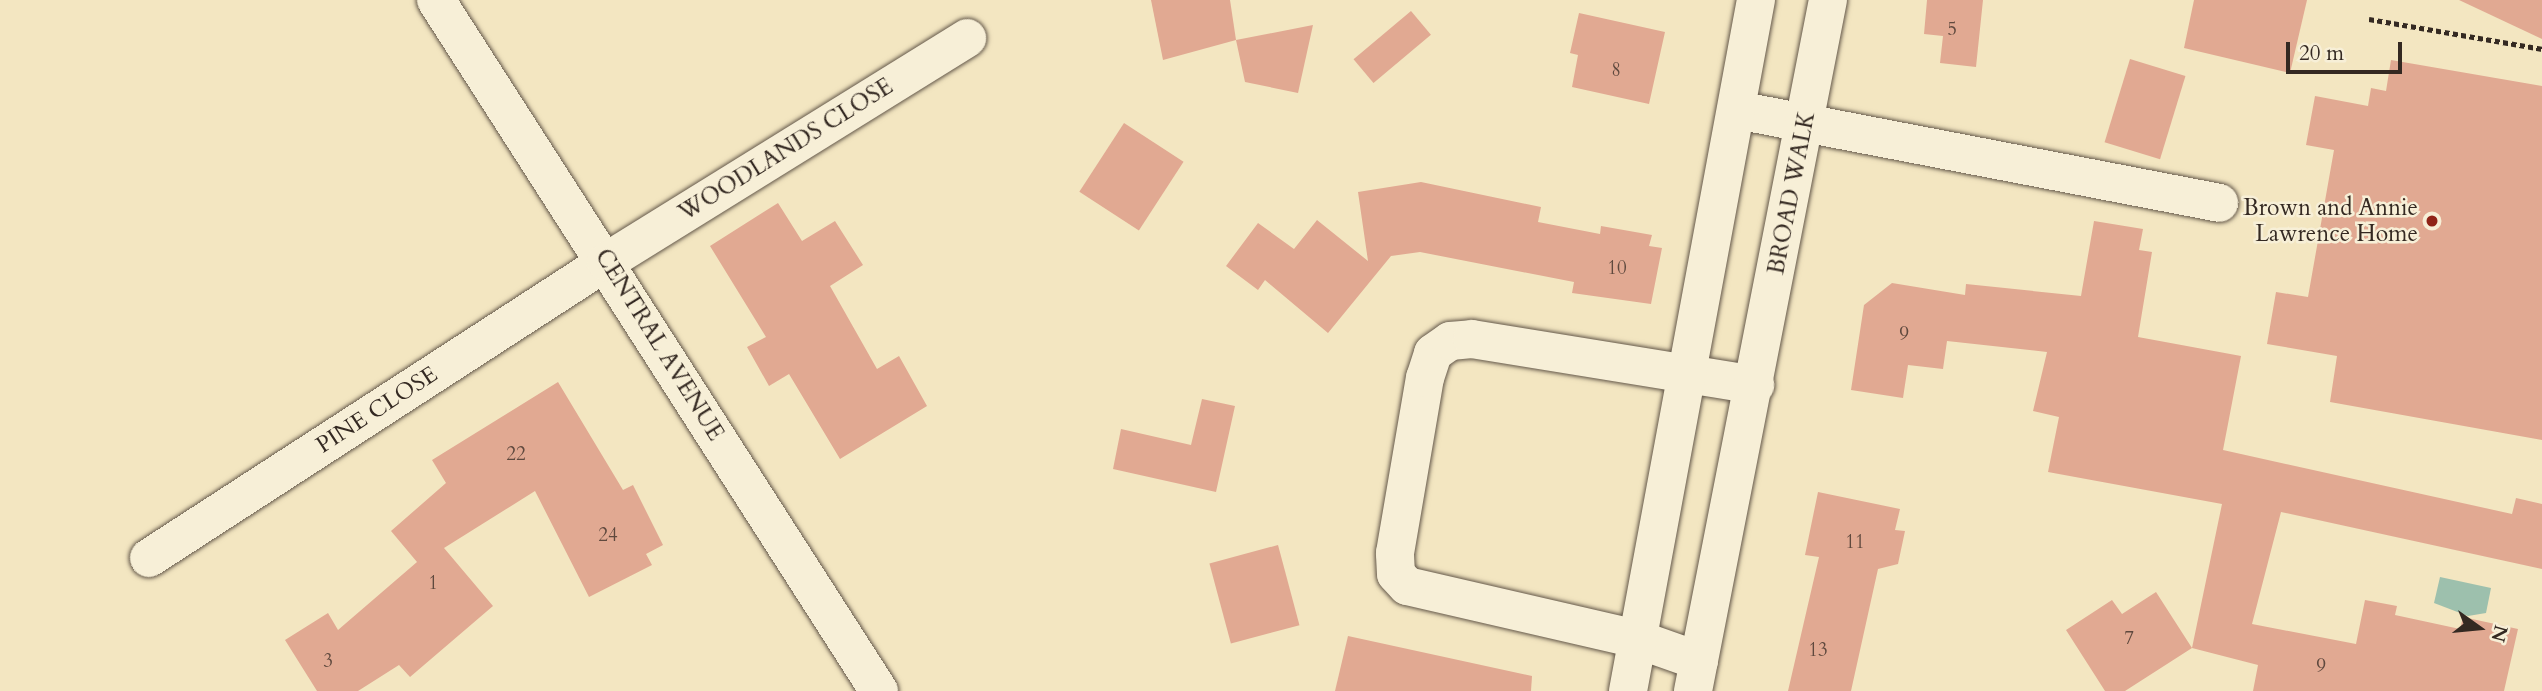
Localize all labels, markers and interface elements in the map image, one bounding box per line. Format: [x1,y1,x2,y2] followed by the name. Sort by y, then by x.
[1947,19,1957,41] house number: 5
[2290,28,2406,72] scale bar
[2299,39,2344,68] text: 20 m
[1611,60,1621,82] house number: 8
[674,73,898,227] street label: WOODLANDS CLOSE
[1763,109,1821,277] street label: BROAD WALK
[2243,194,2418,248] place label: Brown and Annie Lawrence Home
[2424,213,2440,229] marker: Brown and Annie Lawrence Home
[589,244,729,446] street label: CENTRAL AVENUE
[1607,258,1627,280] house number: 10
[1899,324,1909,346] house number: 9
[311,361,443,459] street label: PINE CLOSE
[506,444,526,466] house number: 22
[598,525,618,547] house number: 24
[1845,532,1865,554] house number: 11
[428,573,438,595] house number: 1
[2444,593,2514,663] north arrow
[2485,622,2514,645] text: N
[2124,628,2134,650] house number: 7
[1808,640,1828,662] house number: 13
[323,651,333,673] house number: 3
[2316,656,2326,678] house number: 9

